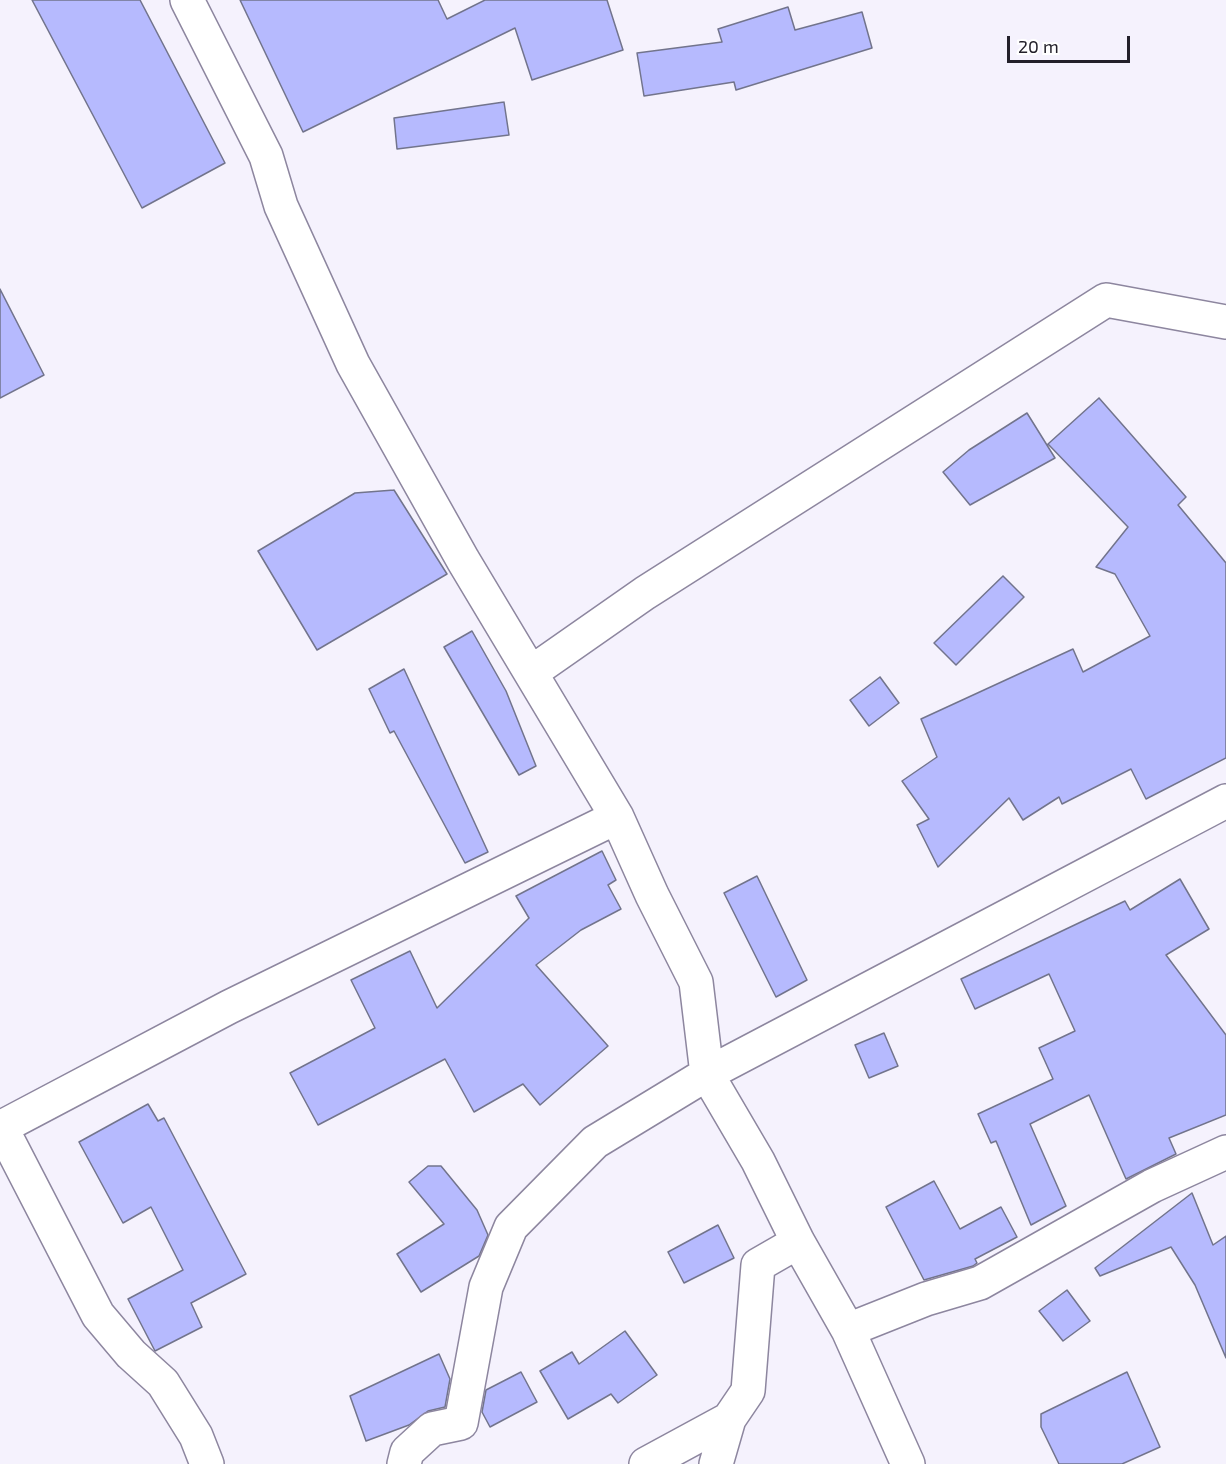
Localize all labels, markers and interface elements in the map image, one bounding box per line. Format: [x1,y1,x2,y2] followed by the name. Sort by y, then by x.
[1010,24,1133,62] scale bar
[1018,35,1059,57] text: 20 m

